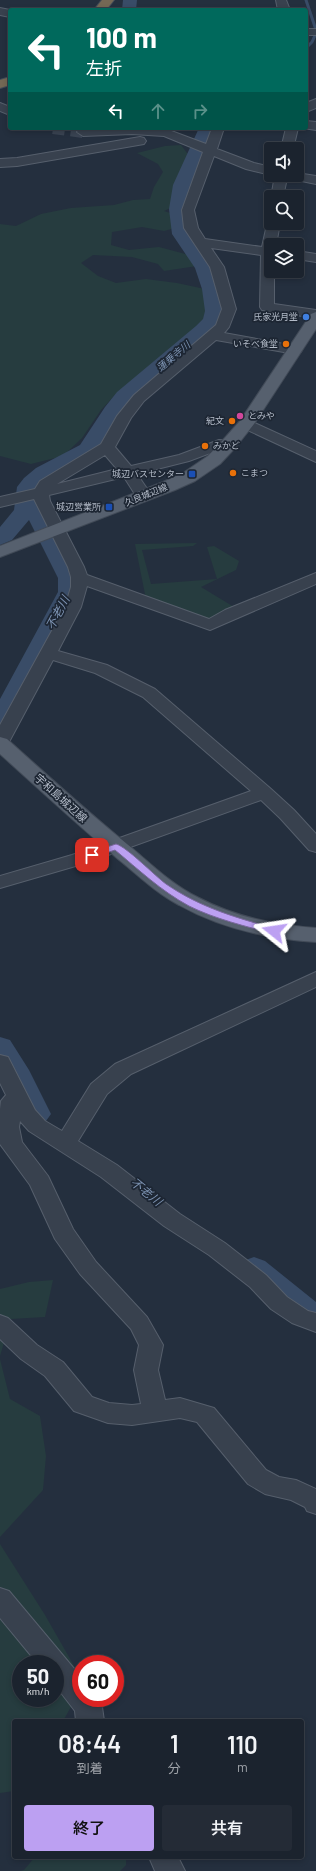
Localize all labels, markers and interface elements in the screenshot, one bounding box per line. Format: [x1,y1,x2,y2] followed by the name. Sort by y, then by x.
[86,20,157,54] text: 100 m
[20,24,72,76] icon: left
[86,57,122,79] text: 左折
[105,100,127,122] icon: left
[147,100,169,122] icon: ahead
[189,100,211,122] icon: right
[264,142,304,278] map controls
[264,142,304,182] button: sound
[264,190,304,230] button: search
[264,238,304,278] button: layers
[253,311,298,322] place label: 氏家光月堂
[301,312,311,322] marker: 氏家光月堂
[154,338,193,373] water label: 蓮乗寺川
[233,338,278,349] place label: いそべ食堂
[281,339,291,349] marker: いそべ食堂
[248,410,275,421] place label: とみや
[235,411,245,421] marker: とみや
[206,415,224,426] place label: 紀文
[227,416,237,426] marker: 紀文
[213,440,240,451] place label: みかど
[200,441,210,451] marker: みかど
[241,467,268,478] place label: こまつ
[112,468,184,479] place label: 城辺バスセンター
[228,468,238,478] marker: こまつ
[187,469,197,479] marker: 城辺バスセンター
[123,481,170,508] street label: 久良城辺線
[56,501,101,512] place label: 城辺営業所
[104,502,114,512] marker: 城辺営業所
[42,592,73,632] water label: 不老川
[32,771,90,825] street label: 宇和島城辺線
[75,838,109,872] pin
[81,844,103,866] icon: arrive
[253,910,295,952] position arrow
[128,1174,167,1209] water label: 不老川
[72,1655,124,1707] speed limit sign: 60
[27,1664,49,1688] text: 50
[27,1685,49,1697] text: km/h
[58,1729,121,1758] text: 08:44
[170,1729,178,1758] text: 1
[227,1730,258,1759] text: 110
[237,1759,248,1775] text: m
[77,1760,103,1776] text: 到着
[168,1760,181,1776] text: 分
[24,1805,154,1851] button: 終了
[162,1805,292,1851] button: 共有

